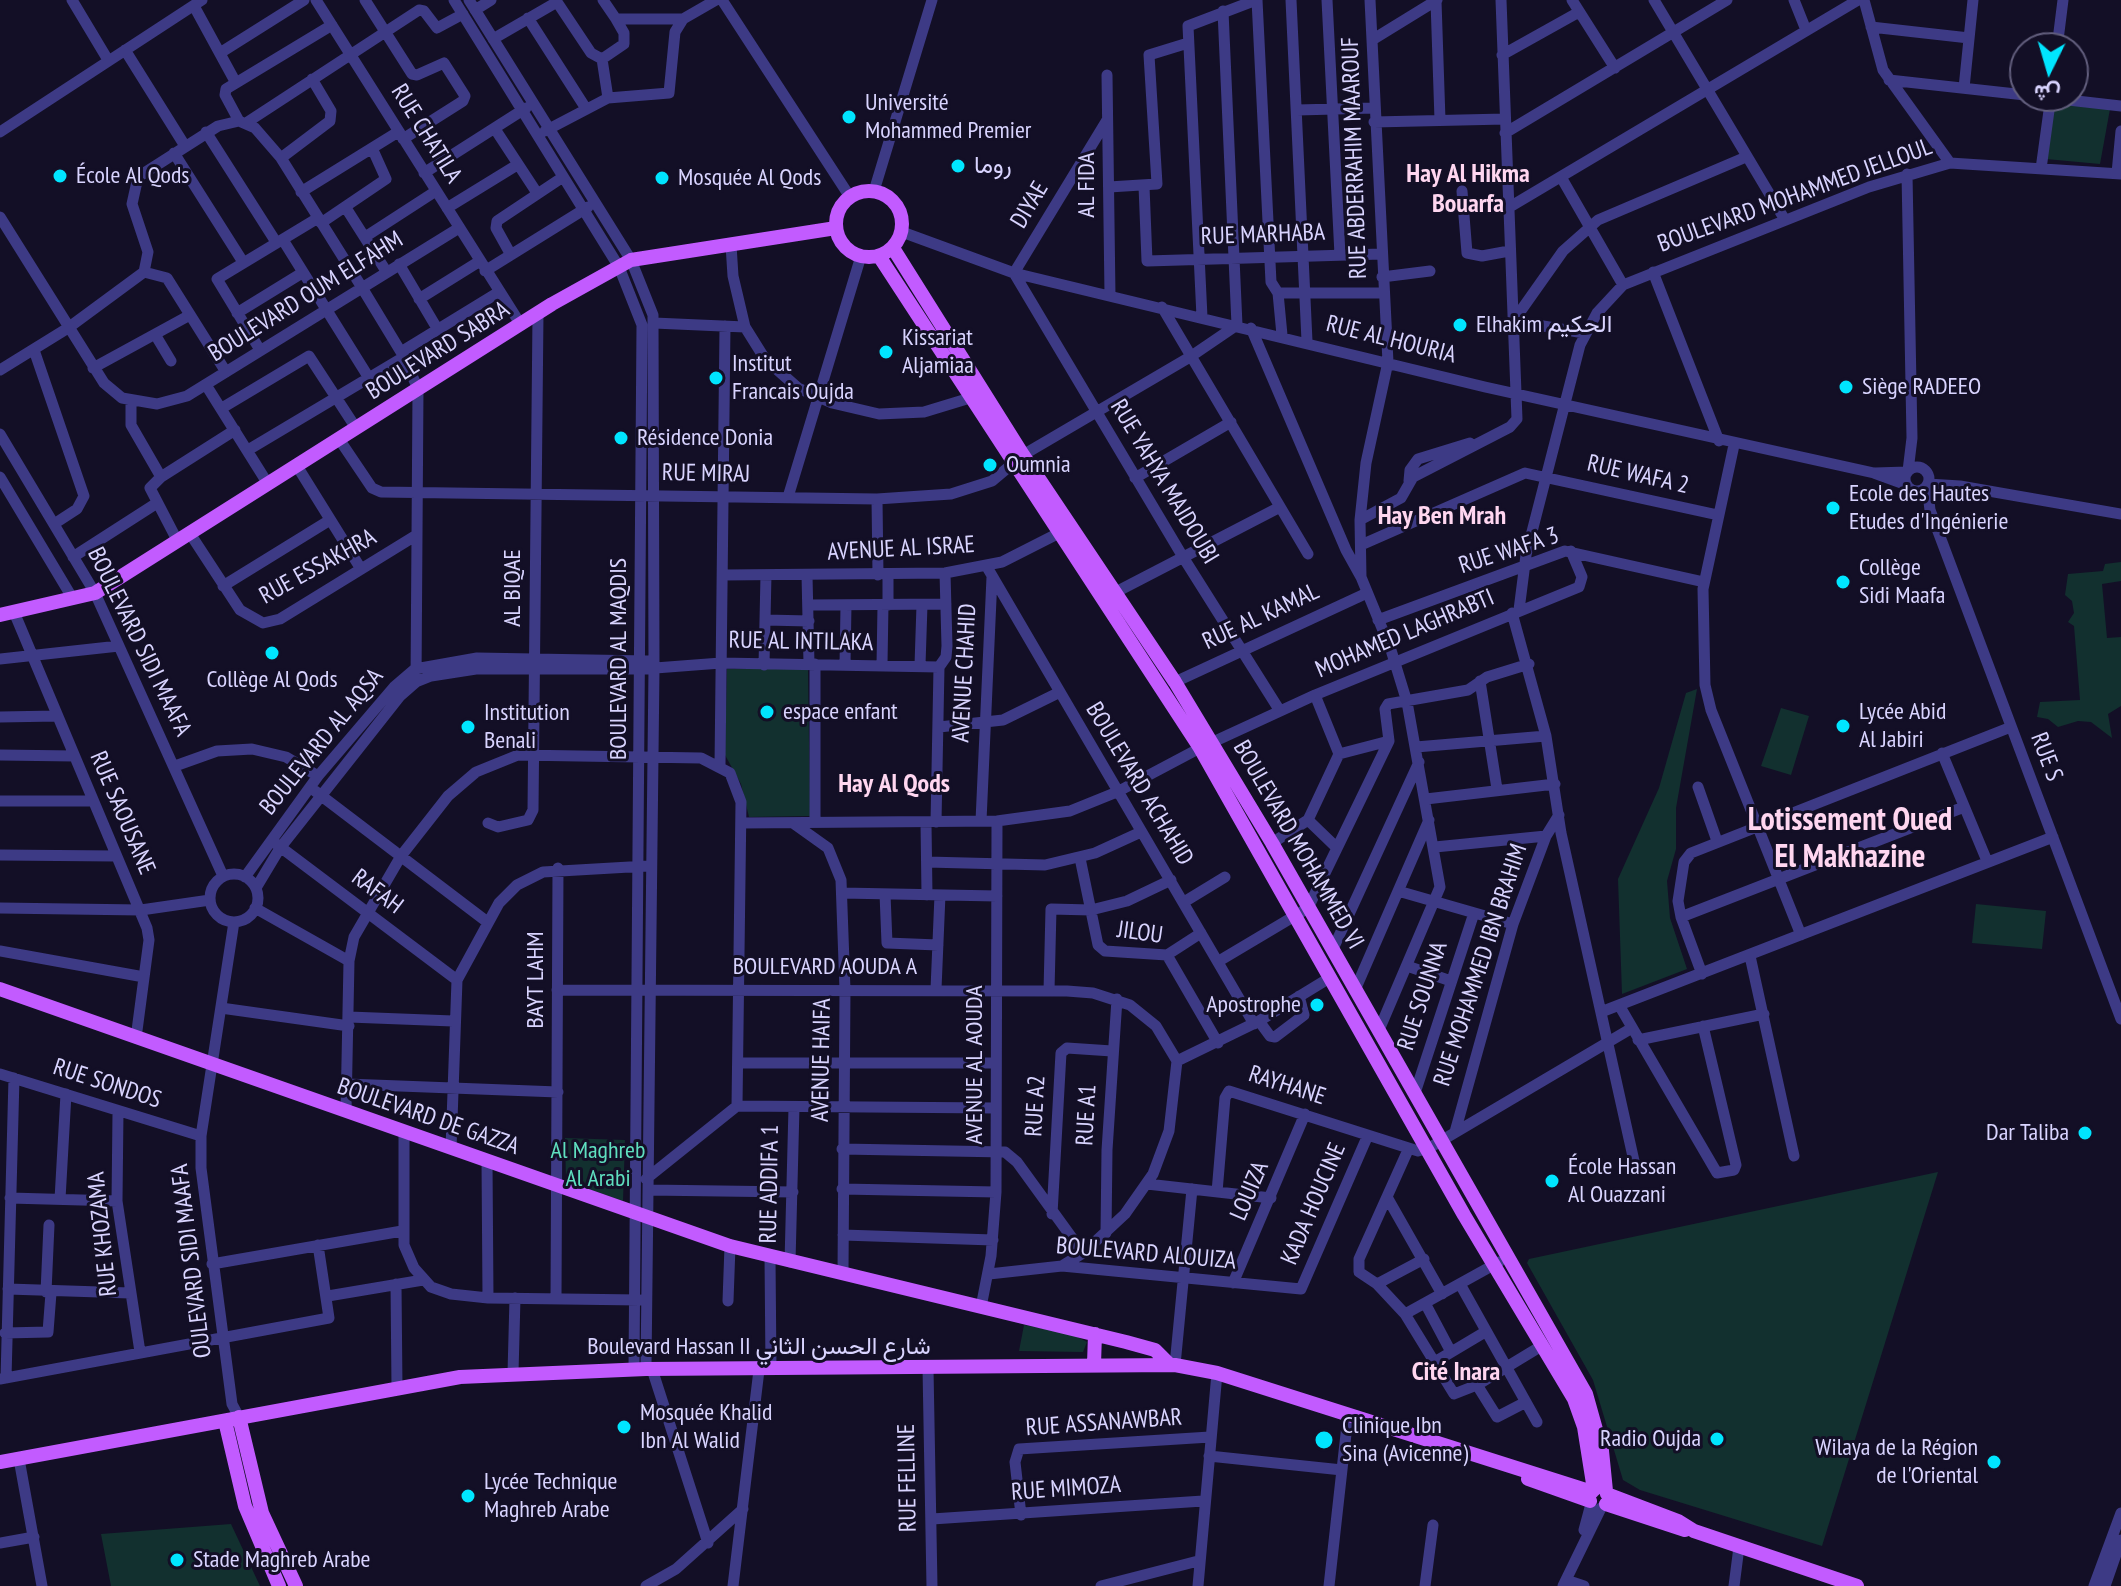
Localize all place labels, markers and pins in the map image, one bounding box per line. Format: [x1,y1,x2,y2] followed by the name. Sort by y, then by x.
[865,89,1031,145] place label: Université Mohammed Premier
[840,108,858,126] marker: Université Mohammed Premier
[974,152,1012,180] place label: روما
[949,157,967,175] marker: روما
[76,162,189,190] place label: École Al Qods
[678,164,821,192] place label: Mosquée Al Qods
[51,167,69,185] marker: École Al Qods
[653,169,671,187] marker: Mosquée Al Qods
[1476,311,1612,339] place label: Elhakim الحكيم
[1451,316,1469,334] marker: Elhakim الحكيم
[902,324,974,380] place label: Kissariat Aljamiaa
[877,343,895,361] marker: Kissariat Aljamiaa
[732,350,854,406] place label: Institut Francais Oujda
[707,369,725,387] marker: Institut Francais Oujda
[1862,373,1981,401] place label: Siège RADEEO
[1837,378,1855,396] marker: Siège RADEEO
[637,424,773,452] place label: Résidence Donia
[612,429,630,447] marker: Résidence Donia
[1006,451,1071,479] place label: Oumnia
[981,456,999,474] marker: Oumnia
[1849,480,2008,536] place label: Ecole des Hautes Etudes d'Ingénierie
[1824,499,1842,517] marker: Ecole des Hautes Etudes d'Ingénierie
[1859,554,1945,610] place label: Collège Sidi Maafa
[1834,573,1852,591] marker: Collège Sidi Maafa
[263,644,281,662] marker: Collège Al Qods
[206,666,338,694] place label: Collège Al Qods
[783,698,898,726] place label: espace enfant
[1859,698,1946,754] place label: Lycée Abid Al Jabiri
[484,699,570,755] place label: Institution Benali
[758,703,776,721] marker: espace enfant
[1834,717,1852,735] marker: Lycée Abid Al Jabiri
[459,718,477,736] marker: Institution Benali
[1206,991,1301,1019] place label: Apostrophe
[1308,996,1326,1014] marker: Apostrophe
[1986,1119,2069,1147] place label: Dar Taliba
[2076,1124,2094,1142] marker: Dar Taliba
[1568,1153,1676,1209] place label: École Hassan Al Ouazzani
[1543,1172,1561,1190] marker: École Hassan Al Ouazzani
[640,1399,772,1455] place label: Mosquée Khalid Ibn Al Walid
[1342,1412,1468,1468] place label: Clinique Ibn Sina (Avicenne)
[615,1418,633,1436] marker: Mosquée Khalid Ibn Al Walid
[1600,1425,1701,1453] place label: Radio Oujda
[1313,1429,1335,1451] marker: Clinique Ibn Sina (Avicenne)
[1708,1430,1726,1448] marker: Radio Oujda
[1815,1434,1978,1490] place label: Wilaya de la Région de l'Oriental
[1985,1453,2003,1471] marker: Wilaya de la Région de l'Oriental
[484,1468,618,1524] place label: Lycée Technique Maghreb Arabe
[459,1487,477,1505] marker: Lycée Technique Maghreb Arabe
[193,1546,371,1574] place label: Stade Maghreb Arabe
[168,1551,186,1569] marker: Stade Maghreb Arabe

